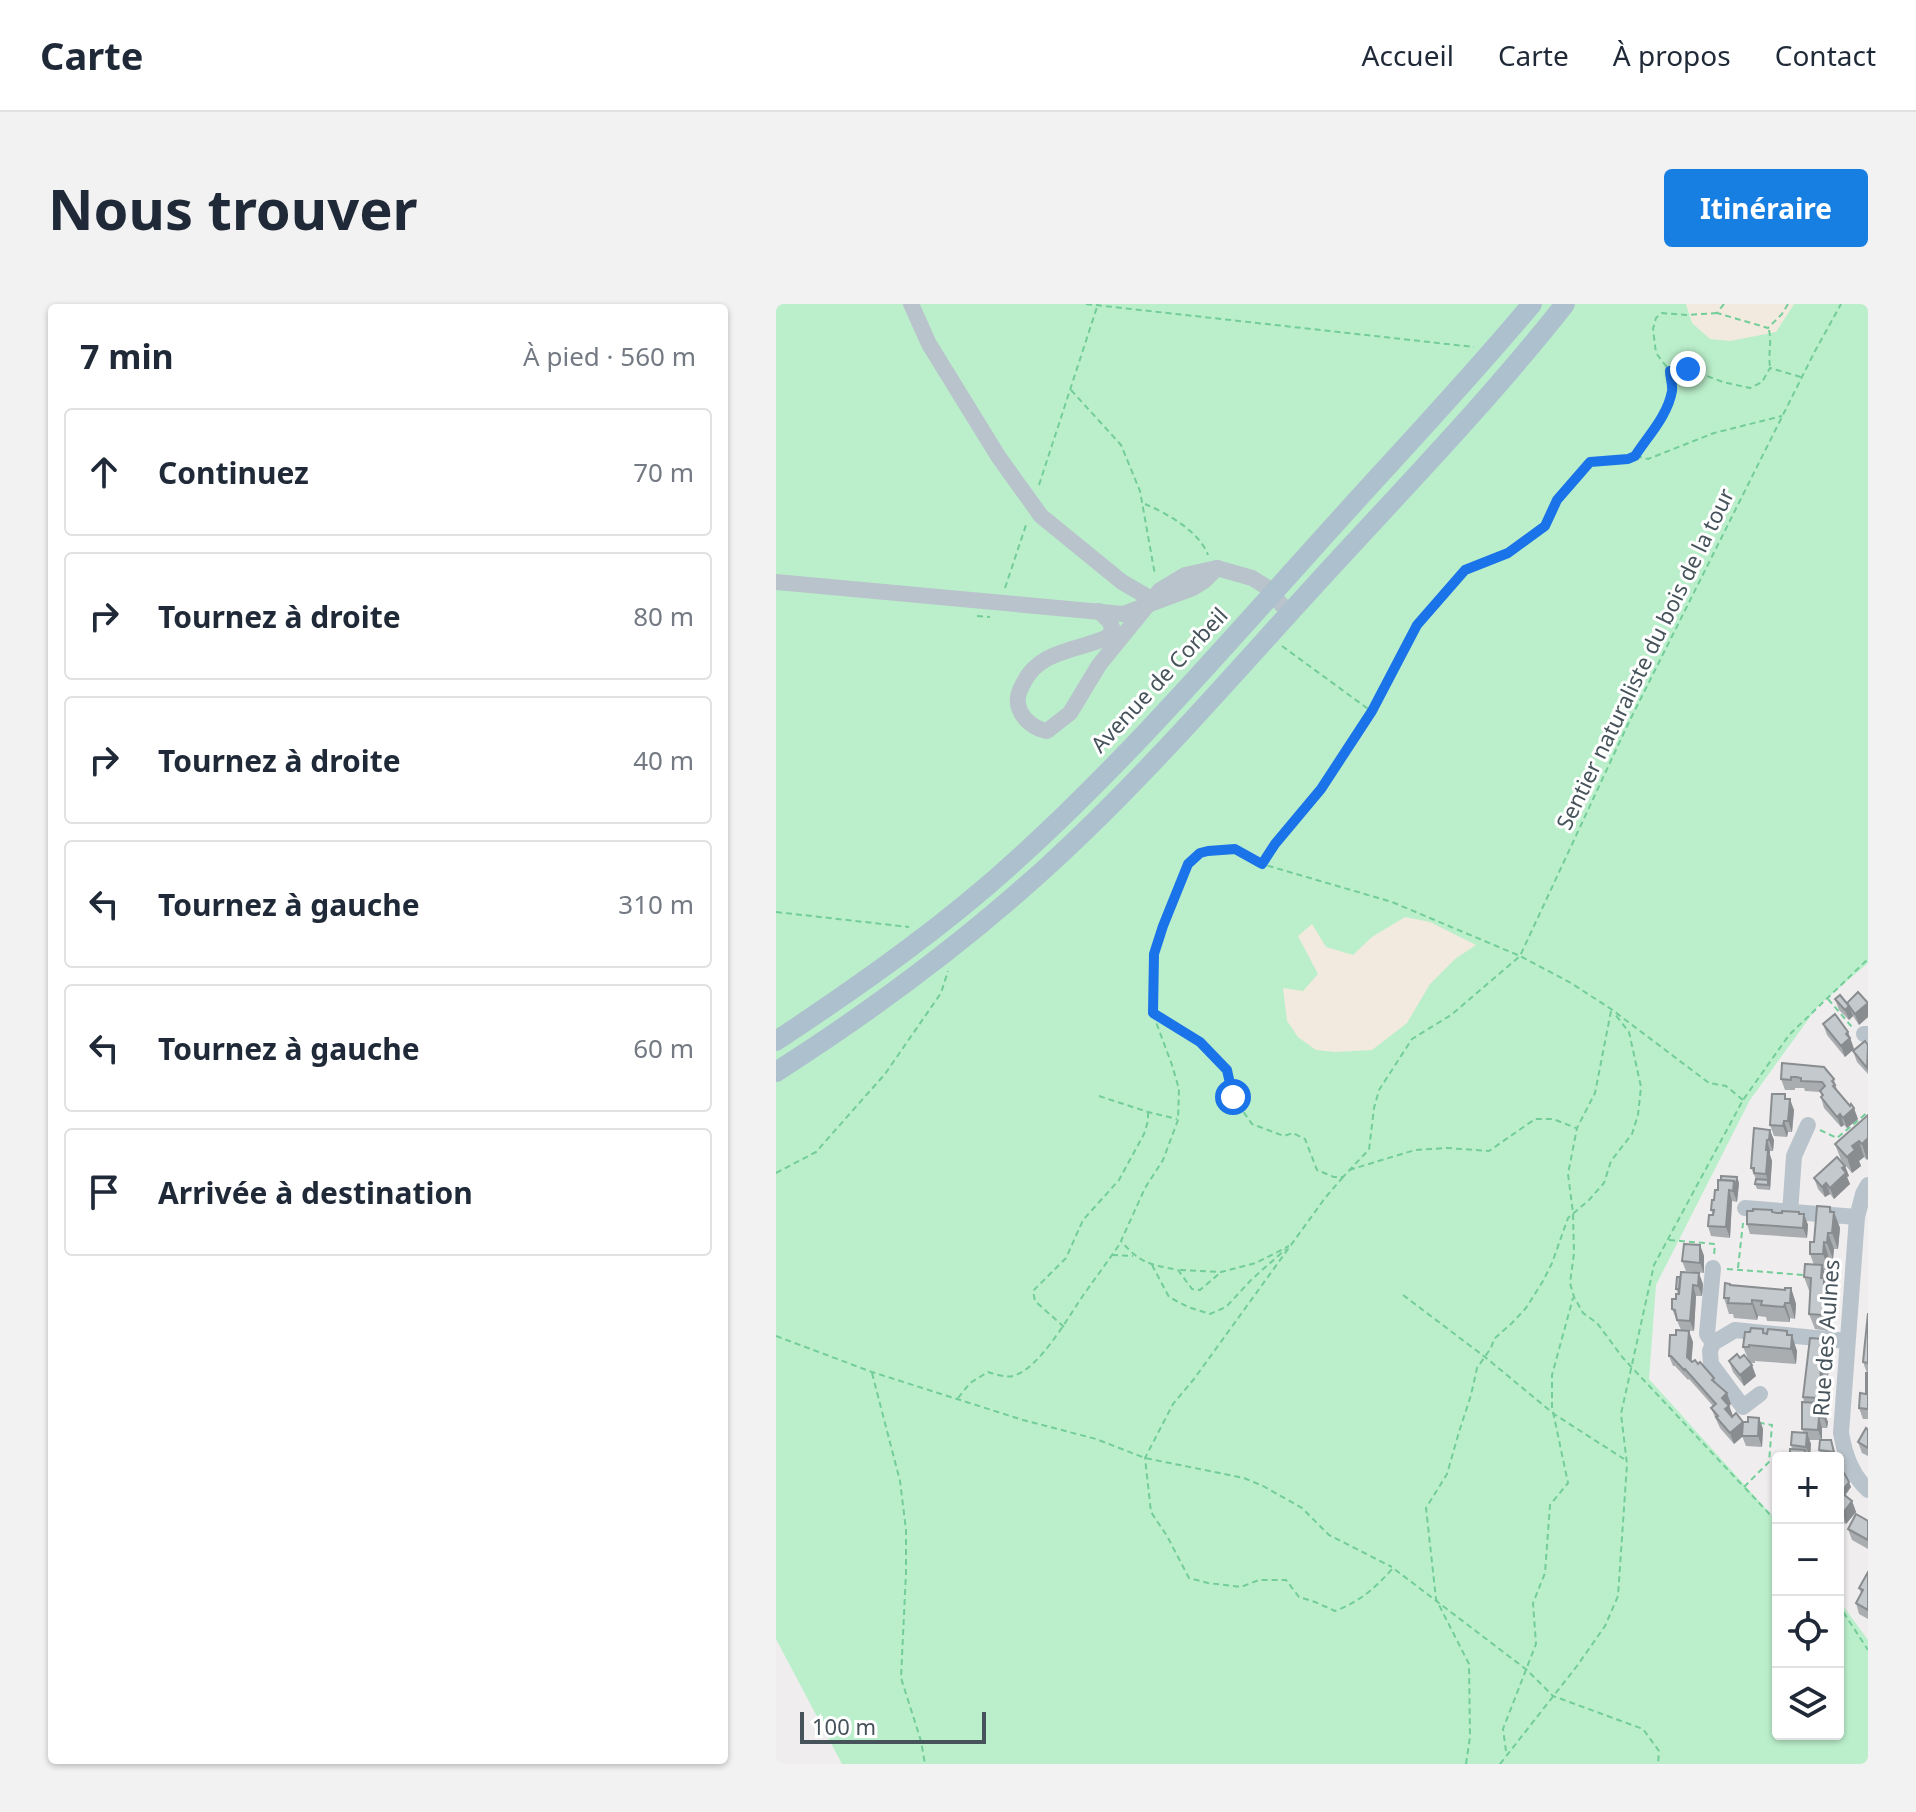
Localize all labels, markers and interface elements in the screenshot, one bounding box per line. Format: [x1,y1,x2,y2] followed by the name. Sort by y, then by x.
[40,29,143,81] text: Carte
[1362,36,1454,74] text: Accueil
[1498,36,1569,74] text: Carte
[1613,36,1731,74] text: À propos
[1775,36,1876,74] text: Contact
[1664,169,1868,247] button: Itinéraire
[48,170,418,246] text: Nous trouver
[80,333,174,379] text: 7 min
[523,338,696,374] text: À pied · 560 m
[1670,351,1706,387] route end
[82,450,126,494] icon: ahead
[158,452,309,493] text: Continuez
[633,454,694,490] text: 70 m
[1548,483,1740,834] street label: Sentier naturaliste du bois de la tour
[82,594,126,638] icon: right
[158,596,401,637] text: Tournez à droite
[633,598,694,634] text: 80 m
[1083,600,1233,758] street label: Avenue de Corbeil
[82,738,126,782] icon: right
[158,740,401,781] text: Tournez à droite
[633,742,694,778] text: 40 m
[82,882,126,926] icon: left
[158,884,420,925] text: Tournez à gauche
[618,886,694,922] text: 310 m
[82,1026,126,1070] icon: left
[158,1028,420,1069] text: Tournez à gauche
[633,1030,694,1066] text: 60 m
[1215,1079,1251,1115] route start
[82,1170,126,1214] icon: arrive
[158,1172,473,1213] text: Arrivée à destination
[1805,1258,1845,1418] street label: Rue des Aulnes
[1772,1452,1844,1740] map controls
[1772,1452,1844,1524] button: +
[1772,1524,1844,1596] button: −
[1772,1596,1844,1668] button: locate
[1772,1668,1844,1740] button: layers
[800,1708,986,1744] scale bar
[812,1711,876,1741] text: 100 m

